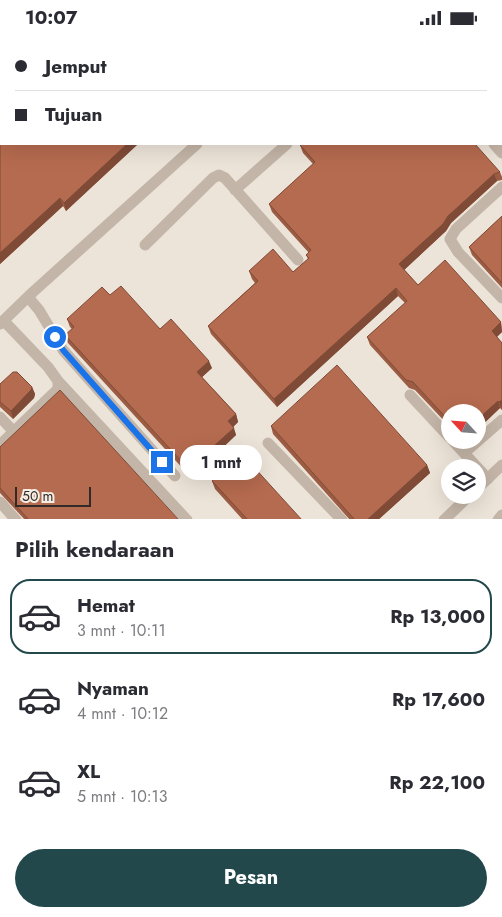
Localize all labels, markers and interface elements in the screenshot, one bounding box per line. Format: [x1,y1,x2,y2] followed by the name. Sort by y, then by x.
[25,4,77,31] text: 10:07
[45,53,106,80] text: Jemput
[45,101,102,128] text: Tujuan
[44,326,66,348] route start
[441,404,486,449] north arrow
[441,404,486,504] map controls
[180,445,262,479] callout: 1 mnt
[151,451,173,473] route end
[201,451,241,474] text: 1 mnt
[441,459,486,504] button: layers
[15,485,91,508] scale bar
[22,486,53,506] text: 50 m
[15,533,174,565] text: Pilih kendaraan
[77,592,135,619] text: Hemat
[17,594,62,639] icon: car
[390,603,485,630] text: Rp 13,000
[77,619,166,642] text: 3 mnt · 10:11
[77,675,149,702] text: Nyaman
[17,677,62,722] icon: car
[392,686,485,713] text: Rp 17,600
[77,702,168,725] text: 4 mnt · 10:12
[77,758,100,785] text: XL
[17,760,62,805] icon: car
[389,769,485,796] text: Rp 22,100
[77,785,167,808] text: 5 mnt · 10:13
[15,849,487,907] button: Pesan

